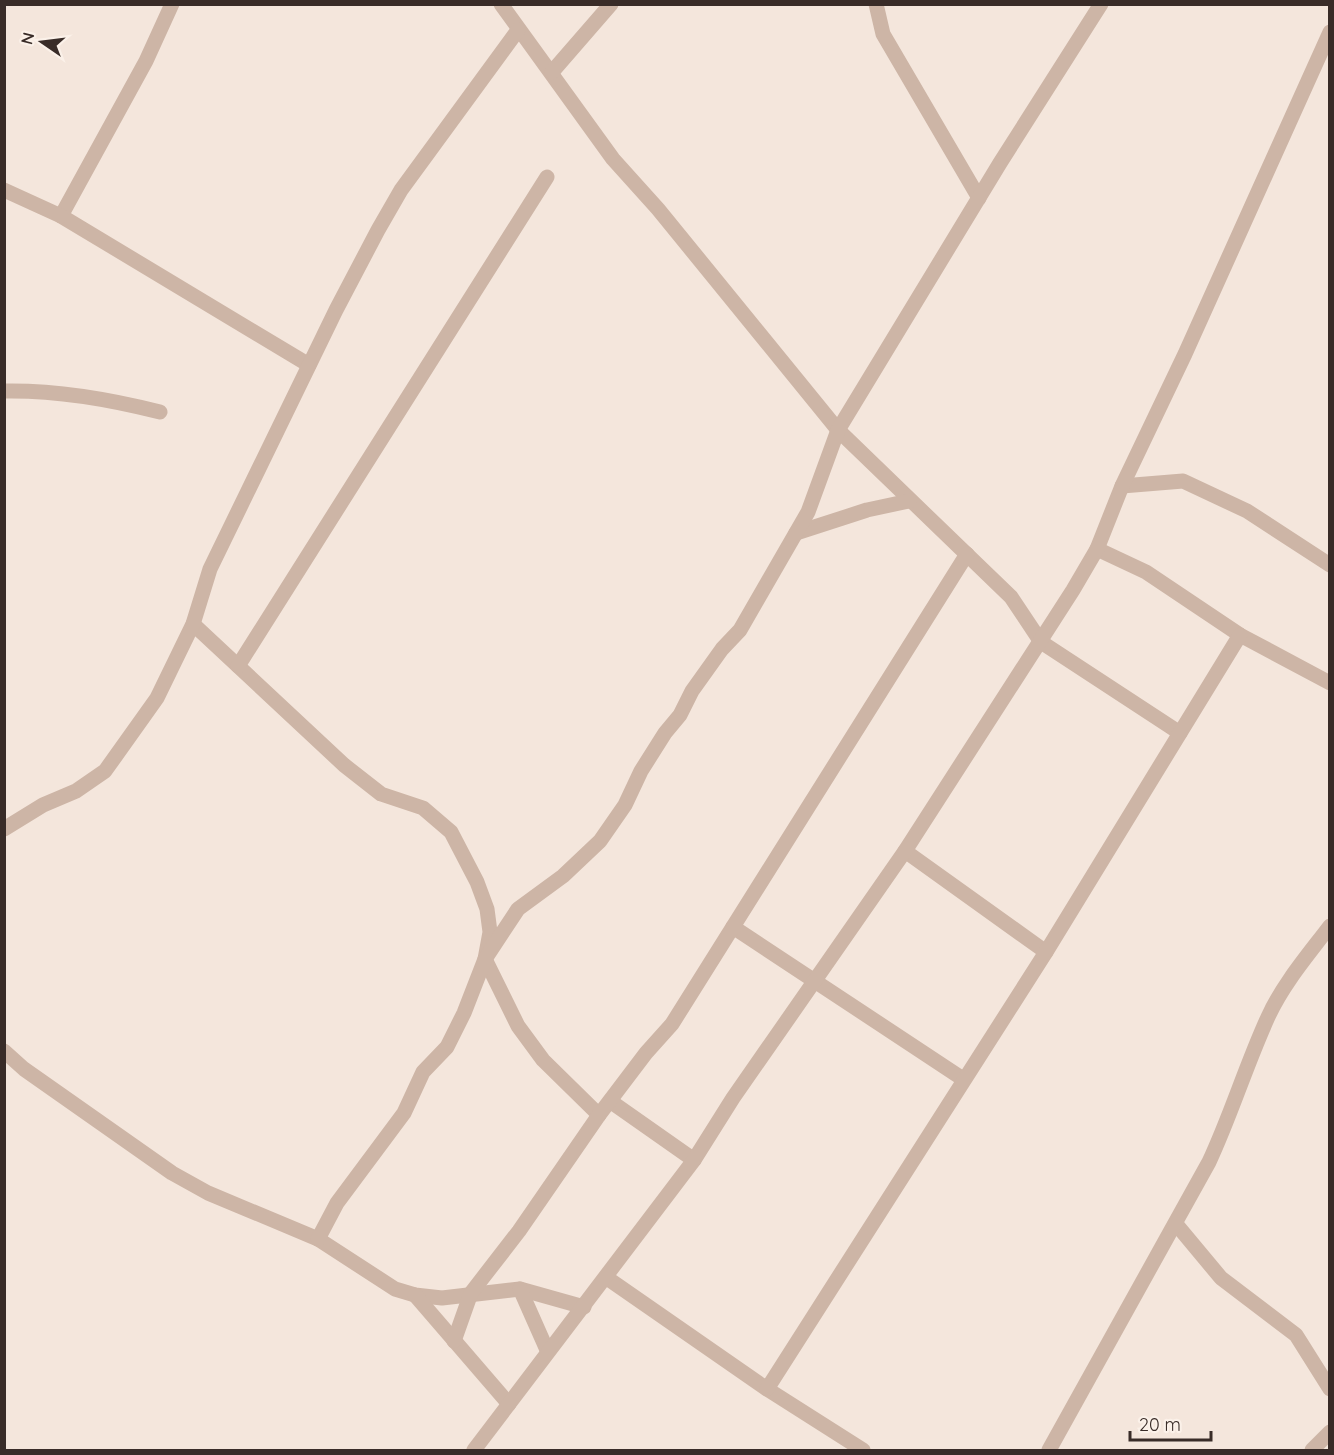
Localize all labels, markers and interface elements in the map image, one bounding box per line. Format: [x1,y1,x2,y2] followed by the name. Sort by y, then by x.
[12,12,72,72] north arrow
[16,30,39,46] text: N
[1130,1404,1211,1442] scale bar
[1139,1413,1181,1436] text: 20 m

